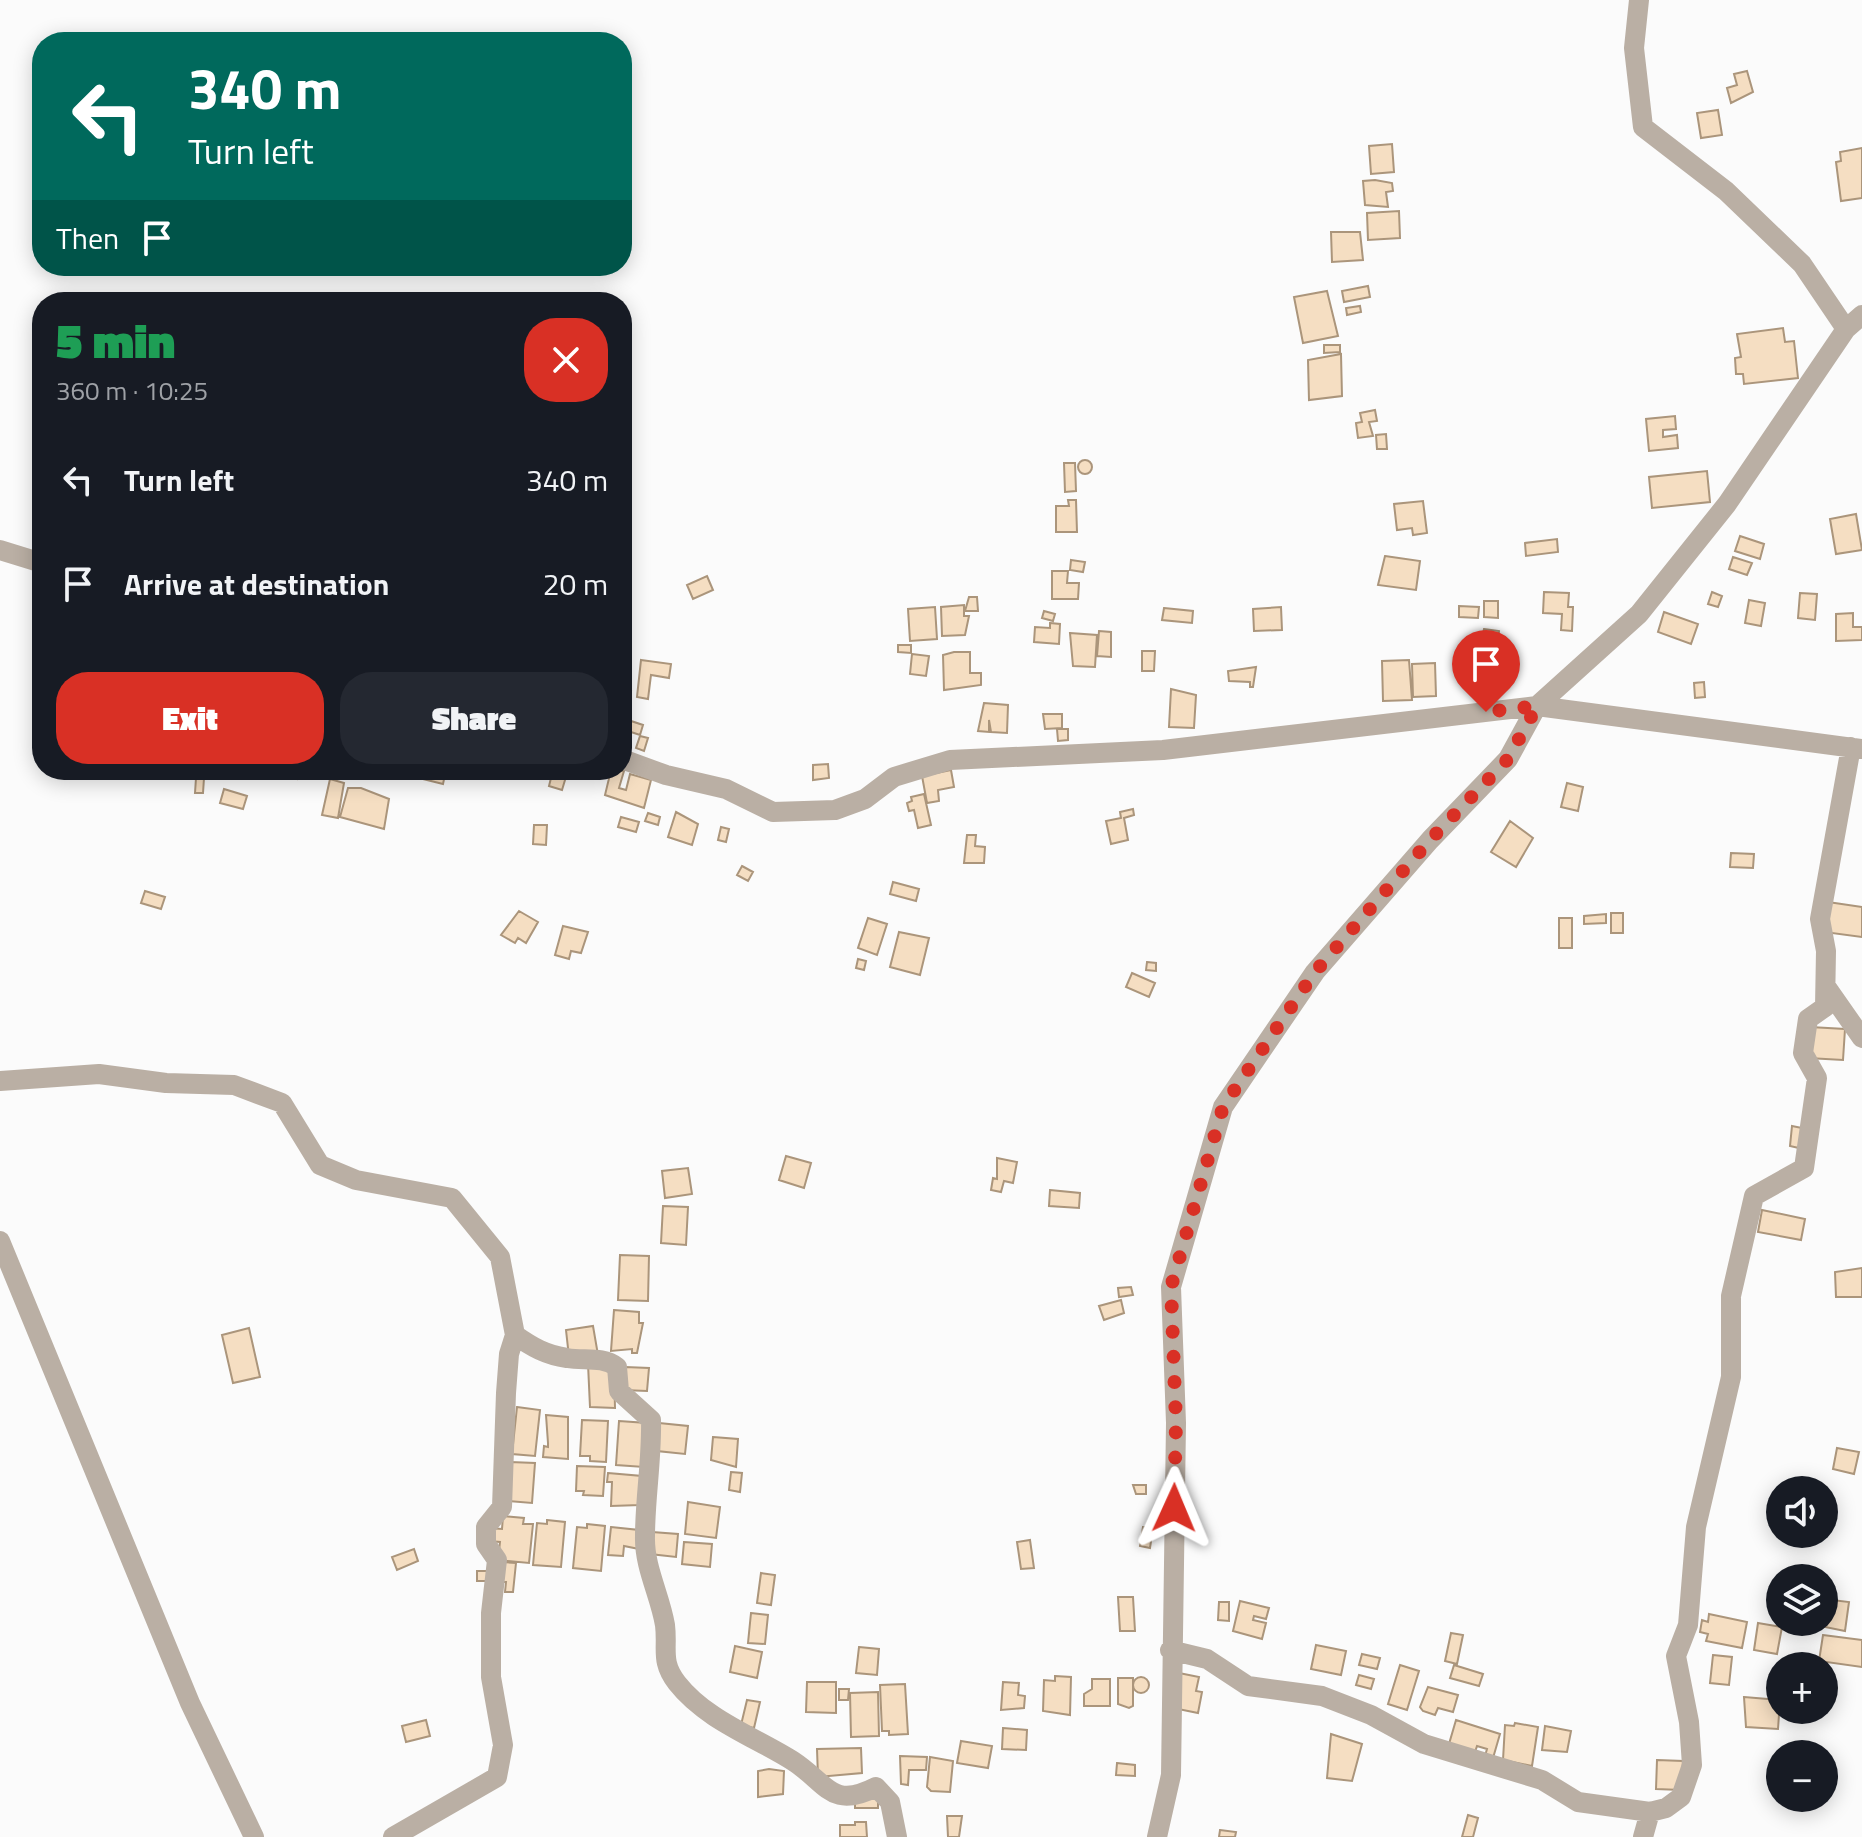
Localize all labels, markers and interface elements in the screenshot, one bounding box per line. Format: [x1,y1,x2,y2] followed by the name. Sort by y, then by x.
[188,46,341,131] text: 340 m
[56,64,160,168] icon: left
[188,123,314,178] text: Turn left
[56,215,119,261] text: Then
[135,216,179,260] icon: arrive
[56,304,175,377] text: 5 min
[524,318,608,402] button: close
[56,371,208,410] text: 360 m · 10:25
[124,457,234,503] text: Turn left
[526,457,608,503] text: 340 m
[56,458,100,502] icon: left
[124,561,389,607] text: Arrive at destination
[543,561,608,607] text: 20 m
[56,562,100,606] icon: arrive
[1452,630,1520,712] pin
[1464,642,1508,686] icon: arrive
[56,672,324,764] button: Exit
[340,672,608,764] button: Share
[1132,1466,1216,1550] position arrow
[1766,1476,1838,1812] map controls
[1766,1476,1838,1548] button: sound
[1766,1564,1838,1636] button: layers
[1766,1652,1838,1724] button: +
[1766,1740,1838,1812] button: −

